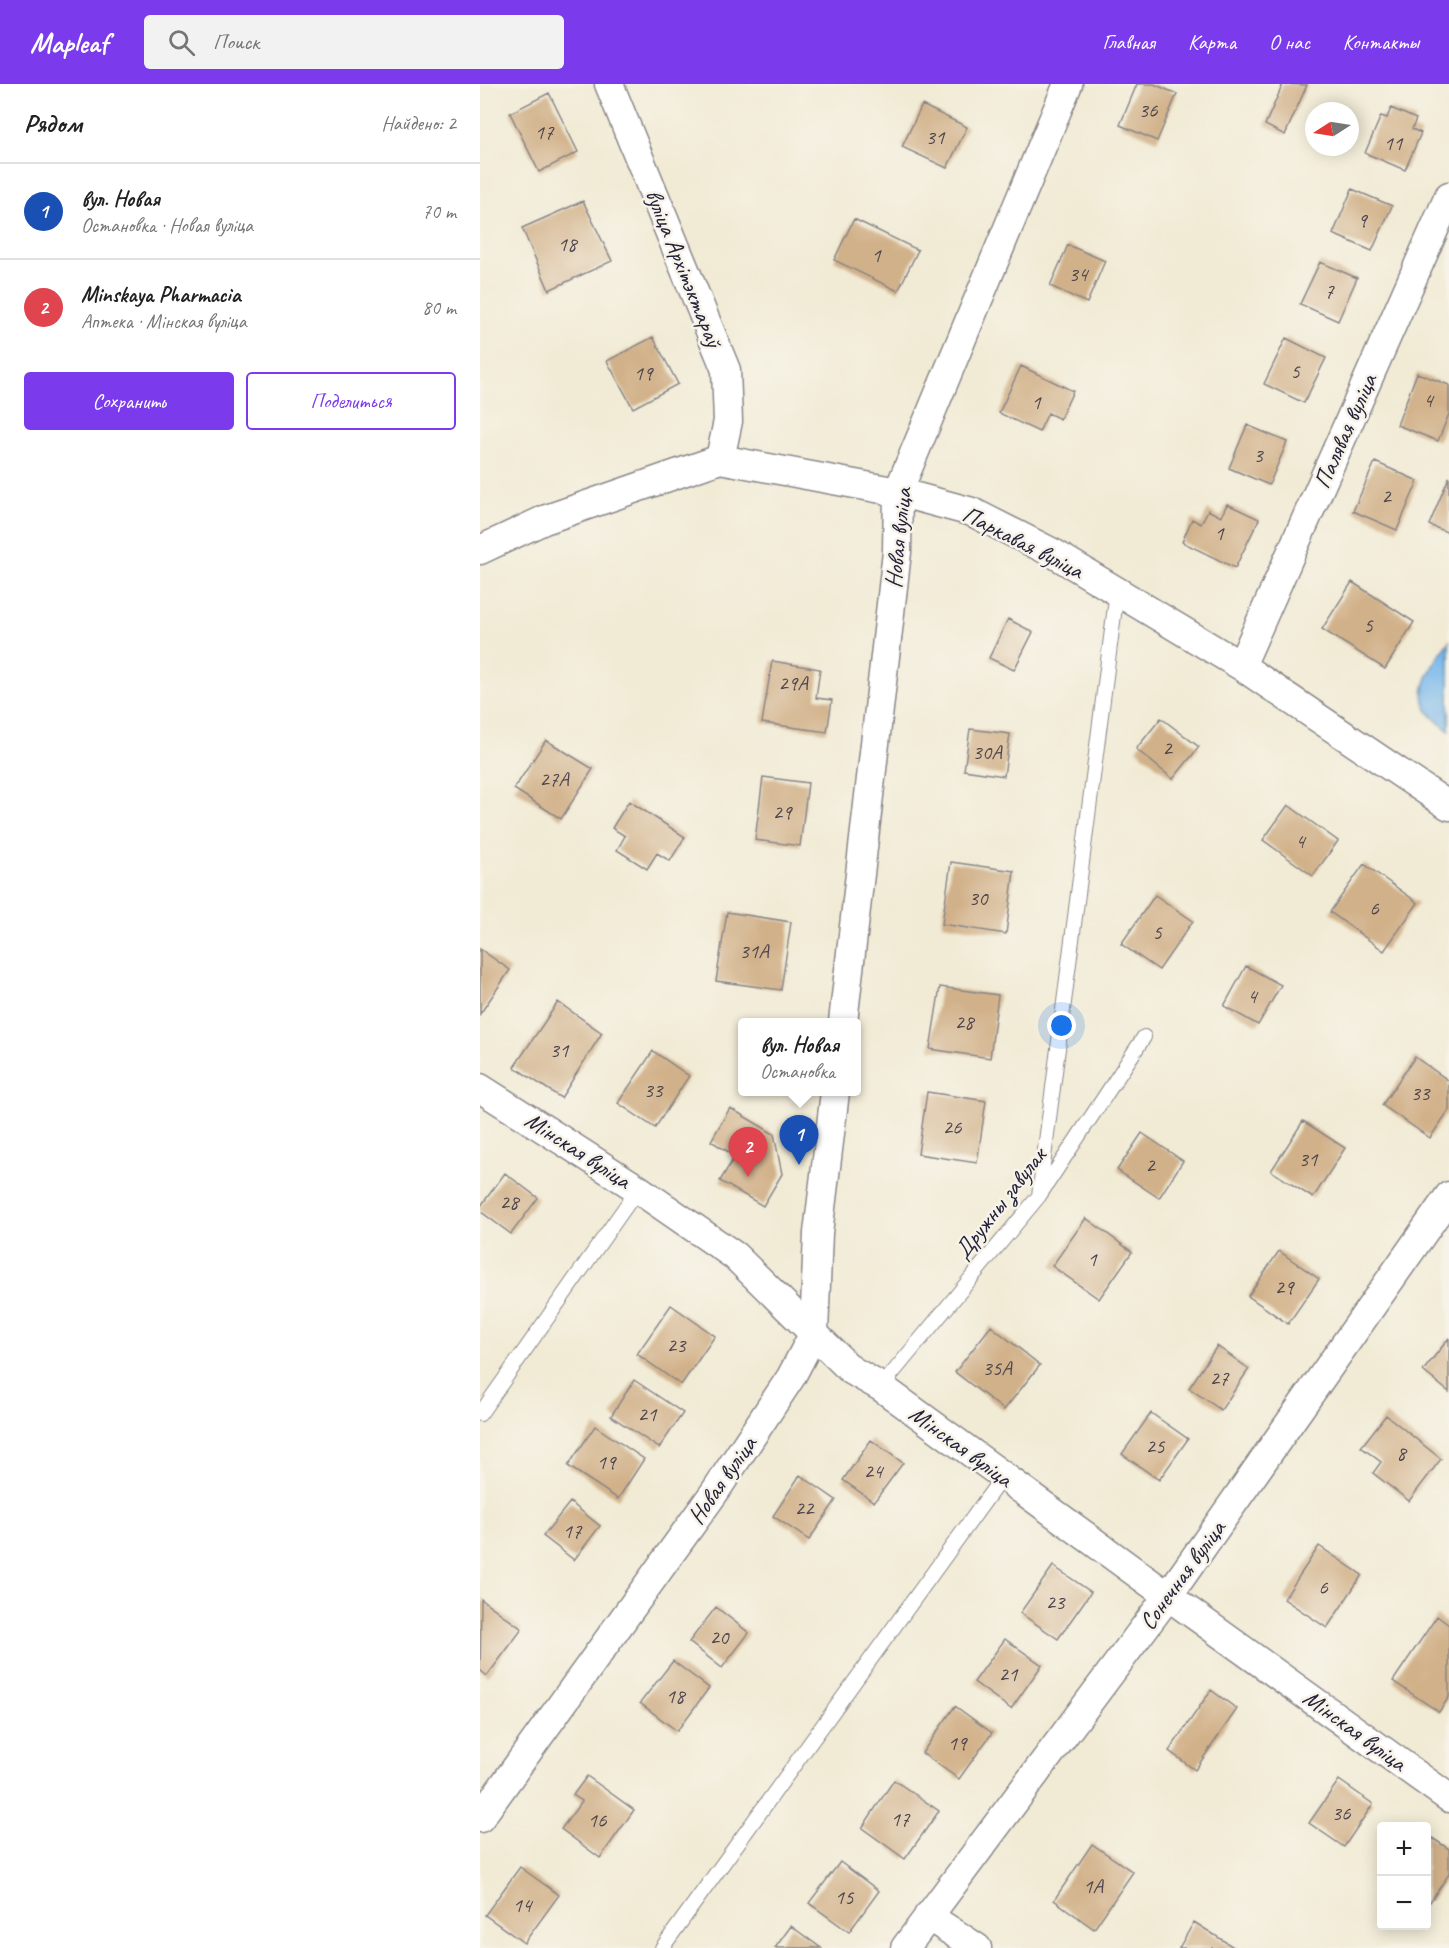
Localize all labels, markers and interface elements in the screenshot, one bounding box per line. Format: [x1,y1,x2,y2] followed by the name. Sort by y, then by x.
[144,15,564,69] search box
[30,25,108,60] text: Mapleaf
[165,26,198,59] icon: search
[213,28,259,56] text: Поиск
[1102,29,1155,55] text: Главная
[1188,29,1236,55] text: Карта
[1269,29,1310,55] text: О нас
[1343,29,1419,55] text: Контакты
[1139,97,1158,123] house number: 36
[1305,102,1359,156] north arrow
[24,107,82,140] text: Рядом
[381,111,456,136] text: Найдено: 2
[535,119,555,145] house number: 17
[926,124,946,150] house number: 31
[1384,130,1404,156] house number: 11
[81,185,160,213] text: вул. Новая
[639,185,730,354] street label: вуліца Архітэктараў
[39,199,48,224] text: 1
[422,199,456,224] text: 70 m
[1357,207,1368,233] house number: 9
[81,213,253,238] text: Остановка · Новая вуліца
[558,231,579,257] house number: 18
[871,242,882,268] house number: 1
[1069,261,1090,287] house number: 34
[1324,278,1335,304] house number: 7
[81,281,240,309] text: Minskaya Pharmacia
[39,295,48,320] text: 2
[422,295,456,320] text: 80 m
[81,309,246,334] text: Аптека · Мінская вуліца
[1290,358,1301,384] house number: 5
[634,360,654,386] house number: 19
[1307,368,1384,493] street label: Палявая вуліца
[24,372,234,430] button: Сохранить
[246,372,456,430] button: Поделиться
[1423,387,1435,413] house number: 4
[1031,389,1042,415] house number: 1
[1253,442,1264,468] house number: 3
[1381,483,1392,509] house number: 2
[878,485,918,590] street label: Новая вуліца
[958,499,1090,586] street label: Паркавая вуліца
[1214,520,1225,546] house number: 1
[1363,612,1374,638] house number: 5
[778,670,809,696] house number: 29А
[1162,735,1173,761] house number: 2
[972,739,1003,765] house number: 30А
[539,766,570,792] house number: 27А
[773,799,793,825] house number: 29
[1295,828,1307,854] house number: 4
[969,885,989,911] house number: 30
[1369,895,1379,921] house number: 6
[1152,919,1163,945] house number: 5
[739,938,770,964] house number: 31А
[1247,983,1259,1009] house number: 4
[955,1009,976,1035] house number: 28
[1047,1011,1076,1040] your location
[738,1018,861,1096] popup
[760,1031,839,1059] text: вул. Новая
[550,1037,570,1063] house number: 31
[760,1059,835,1084] text: Остановка
[644,1077,664,1103] house number: 33
[1411,1080,1431,1106] house number: 33
[519,1105,638,1196] street label: Мінская вуліца
[943,1114,962,1140] house number: 26
[780,1116,818,1165] pin: 1
[728,1128,768,1177] pin: 2
[947,1140,1055,1265] street label: Дружны завулак
[1299,1146,1319,1172] house number: 31
[1145,1152,1156,1178] house number: 2
[500,1189,521,1215] house number: 28
[1087,1246,1098,1272] house number: 1
[1275,1274,1295,1300] house number: 29
[667,1332,687,1358] house number: 23
[982,1355,1013,1381] house number: 35А
[1210,1365,1230,1391] house number: 27
[904,1398,1020,1494] street label: Мінская вуліца
[638,1401,658,1427] house number: 21
[681,1429,764,1530] street label: Новая вуліца
[1146,1433,1166,1459] house number: 25
[1396,1440,1408,1466] house number: 8
[597,1449,617,1475] house number: 19
[864,1458,885,1484] house number: 24
[795,1495,815,1521] house number: 22
[1132,1513,1233,1636] street label: Сонечная вуліца
[563,1518,583,1544] house number: 17
[1318,1574,1328,1600] house number: 6
[1046,1589,1066,1615] house number: 23
[710,1624,730,1650] house number: 20
[999,1661,1019,1687] house number: 21
[1298,1682,1414,1778] street label: Мінская вуліца
[666,1683,687,1709] house number: 18
[948,1730,968,1756] house number: 19
[1332,1800,1351,1826] house number: 36
[891,1806,911,1832] house number: 17
[588,1807,607,1833] house number: 16
[1377,1822,1431,1930] map controls
[1377,1822,1431,1876] button: +
[1083,1873,1104,1899] house number: 1А
[1377,1876,1431,1930] button: −
[835,1884,855,1910] house number: 15
[513,1892,534,1918] house number: 14

